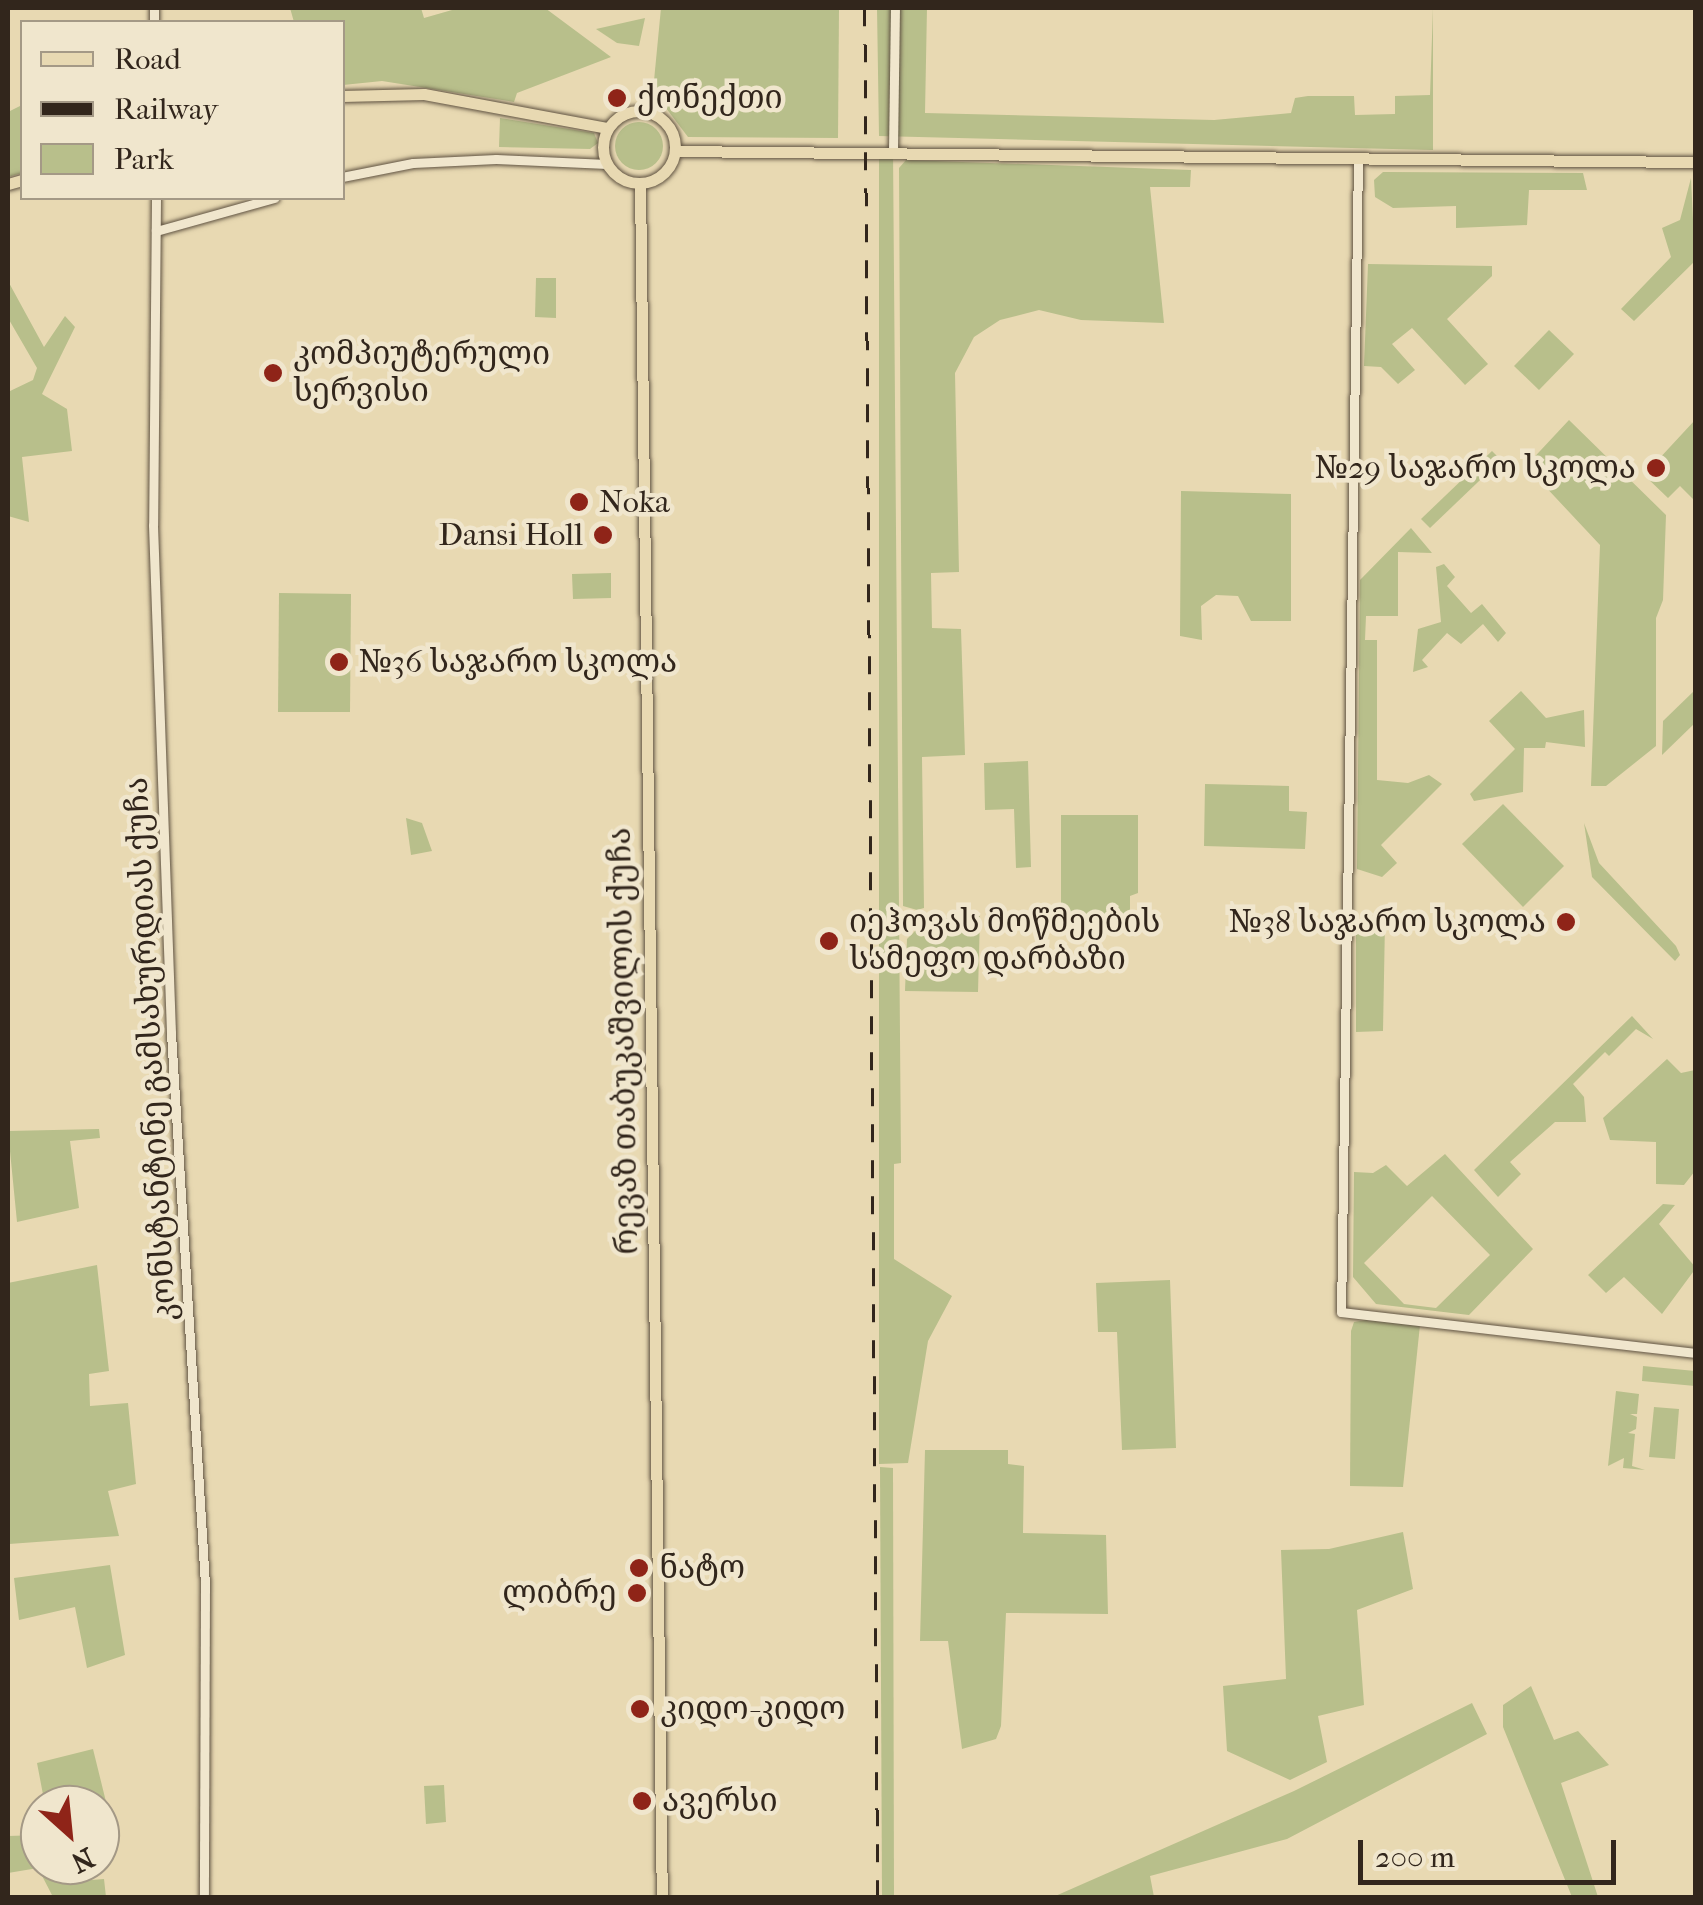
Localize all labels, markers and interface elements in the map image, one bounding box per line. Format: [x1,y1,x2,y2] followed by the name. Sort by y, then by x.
[20,20,345,200] legend
[114,42,181,77] text: Road
[637,79,783,117] place label: ქონექთი
[606,87,628,109] marker: ქონექთი
[114,92,218,127] text: Railway
[114,142,174,177] text: Park
[293,336,550,411] place label: კომპიუტერული სერვისი
[262,362,284,384] marker: კომპიუტერული სერვისი
[1315,449,1636,487] place label: №29 საჯარო სკოლა
[1645,457,1667,479] marker: №29 საჯარო სკოლა
[599,483,670,521] place label: Noka
[568,491,590,513] marker: Noka
[438,516,583,554] place label: Dansi Holl
[592,524,614,546] marker: Dansi Holl
[359,643,677,681] place label: №36 საჯარო სკოლა
[328,651,350,673] marker: №36 საჯარო სკოლა
[118,776,184,1322] street label: კონსტანტინე გამსახურდიას ქუჩა
[601,827,647,1255] street label: რევაზ თაბუკაშვილის ქუჩა
[1229,903,1546,941] place label: №38 საჯარო სკოლა
[849,904,1160,979] place label: იეჰოვას მოწმეების სამეფო დარბაზი
[1555,911,1577,933] marker: №38 საჯარო სკოლა
[818,930,840,952] marker: იეჰოვას მოწმეების სამეფო დარბაზი
[659,1549,745,1587] place label: ნატო
[628,1557,650,1579] marker: ნატო
[502,1574,617,1612] place label: ლიბრე
[626,1582,648,1604] marker: ლიბრე
[660,1690,845,1728] place label: კიდო-კიდო
[629,1698,651,1720] marker: კიდო-კიდო
[662,1782,778,1820] place label: ავერსი
[20,1785,120,1885] north arrow
[631,1790,653,1812] marker: ავერსი
[1363,1820,1620,1882] scale bar
[1375,1840,1455,1875] text: 200 m
[66,1841,100,1880] text: N

